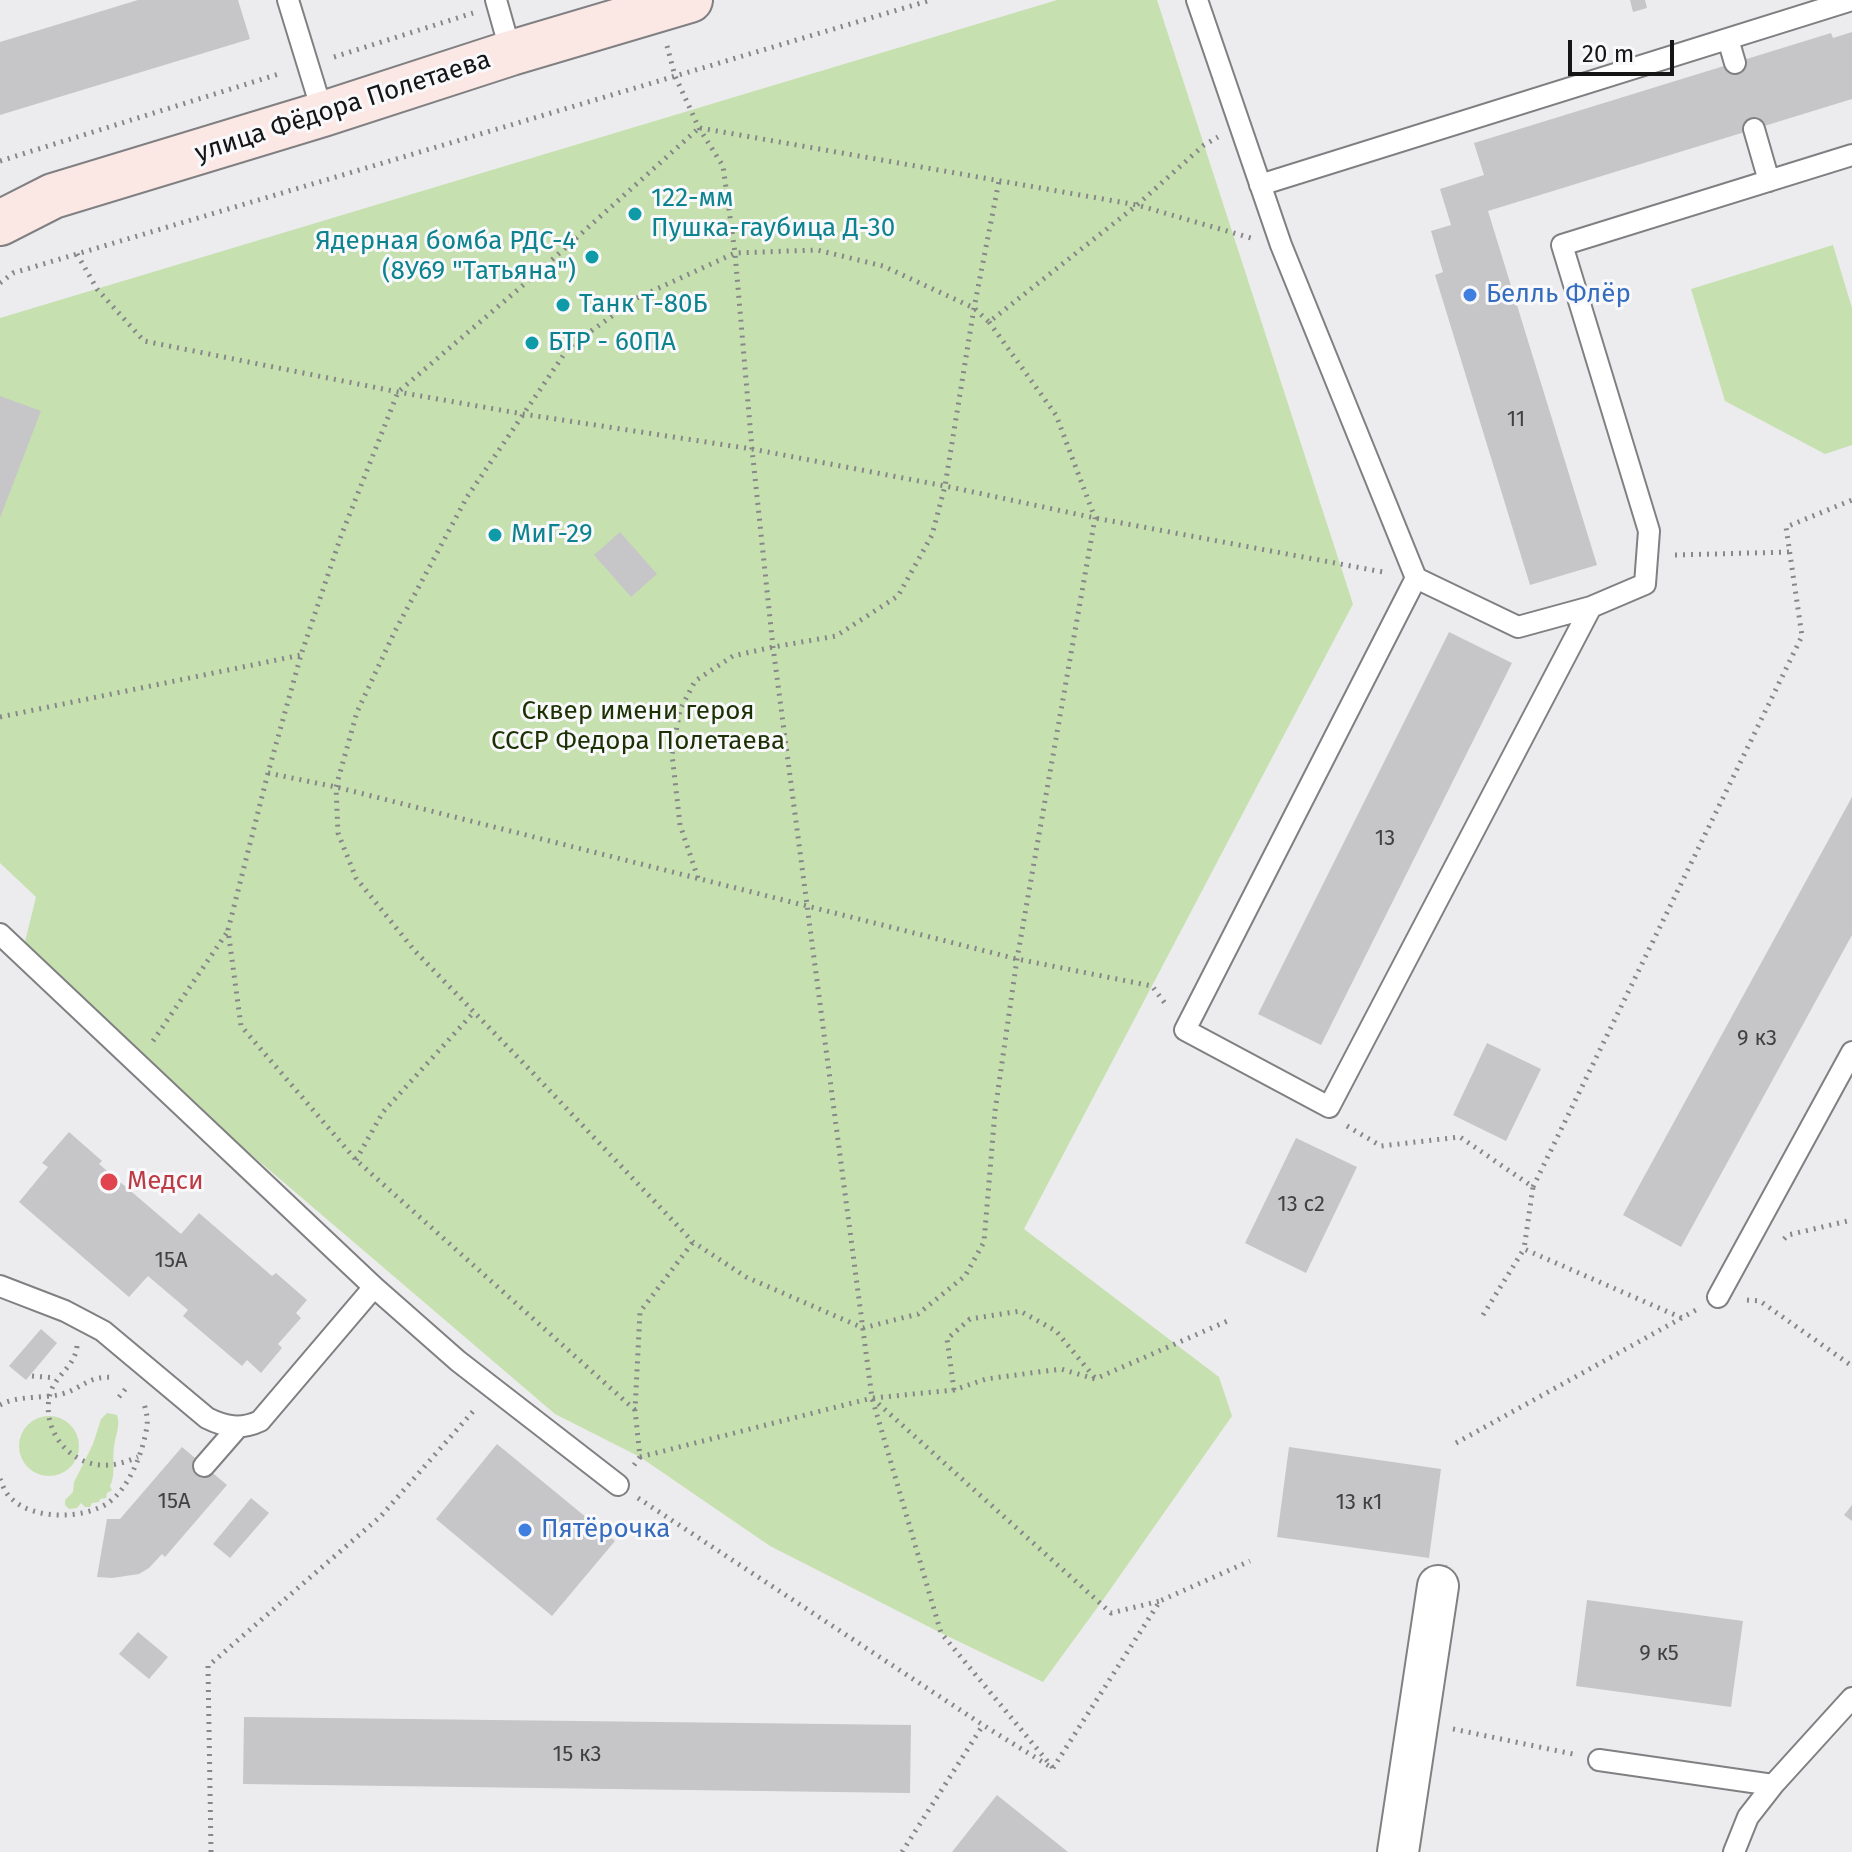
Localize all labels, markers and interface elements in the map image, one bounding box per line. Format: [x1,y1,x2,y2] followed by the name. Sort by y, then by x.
[1572,24,1678,74] scale bar
[1582,40,1634,68] text: 20 m
[191,44,495,170] street label: улица Фёдора Полетаева
[651,183,895,244] place label: 122-мм Пушка-гаубица Д-30
[626,205,644,223] marker: 122-мм Пушка-гаубица Д-30
[315,226,576,288] place label: Ядерная бомба РДС-4 (8У69 "Татьяна")
[583,248,601,266] marker: Ядерная бомба РДС-4 (8У69 "Татьяна")
[1486,279,1631,311] place label: Белль Флёр
[1461,286,1479,304] marker: Белль Флёр
[579,289,708,321] place label: Танк Т-80Б
[554,296,572,314] marker: Танк Т-80Б
[548,327,676,359] place label: БТР - 60ПА
[523,334,541,352] marker: БТР - 60ПА
[1507,407,1525,433] house number: 11
[511,519,593,551] place label: МиГ-29
[486,526,504,544] marker: МиГ-29
[491,696,785,758] park label: Сквер имени героя СССР Федора Полетаева
[1375,826,1395,852] house number: 13
[1737,1026,1777,1052] house number: 9 к3
[127,1166,204,1198] place label: Медси
[98,1171,120,1193] marker: Медси
[1277,1192,1325,1218] house number: 13 с2
[154,1248,188,1274] house number: 15А
[157,1489,191,1515] house number: 15А
[1336,1490,1382,1516] house number: 13 к1
[541,1514,670,1546] place label: Пятёрочка
[516,1521,534,1539] marker: Пятёрочка
[1639,1641,1679,1667] house number: 9 к5
[553,1742,601,1768] house number: 15 к3

